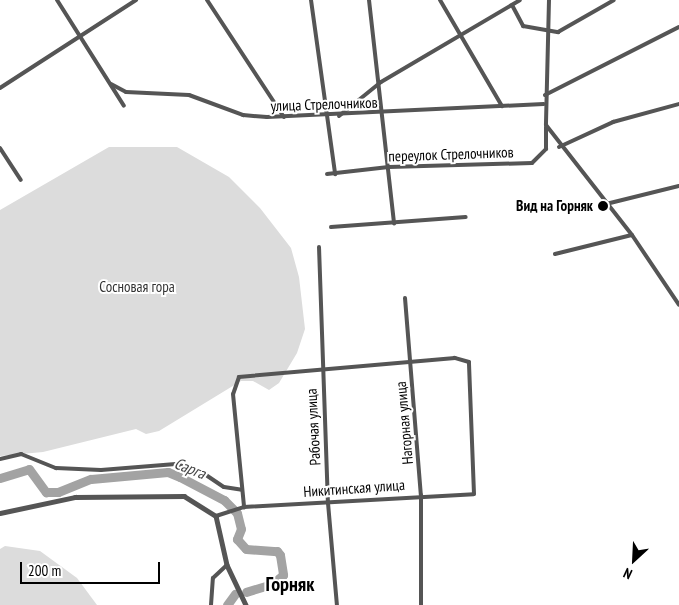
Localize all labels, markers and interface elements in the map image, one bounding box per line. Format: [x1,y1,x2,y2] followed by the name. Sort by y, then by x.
[270,93,378,115] street label: улица Стрелочников
[388,143,514,165] street label: переулок Стрелочников
[516,197,593,215] place label: Вид на Горняк
[597,200,609,212] marker: Вид на Горняк
[99,278,175,296] park label: Сосновая гора
[391,381,417,465] street label: Нагорная улица
[302,388,324,466] street label: Рабочая улица
[172,453,208,483] water label: Сарга
[303,475,405,501] street label: Никитинская улица
[609,535,659,585] north arrow
[22,552,162,584] scale bar
[28,561,61,580] text: 200 m
[620,564,635,583] text: N
[266,572,314,596] district label: Горняк

